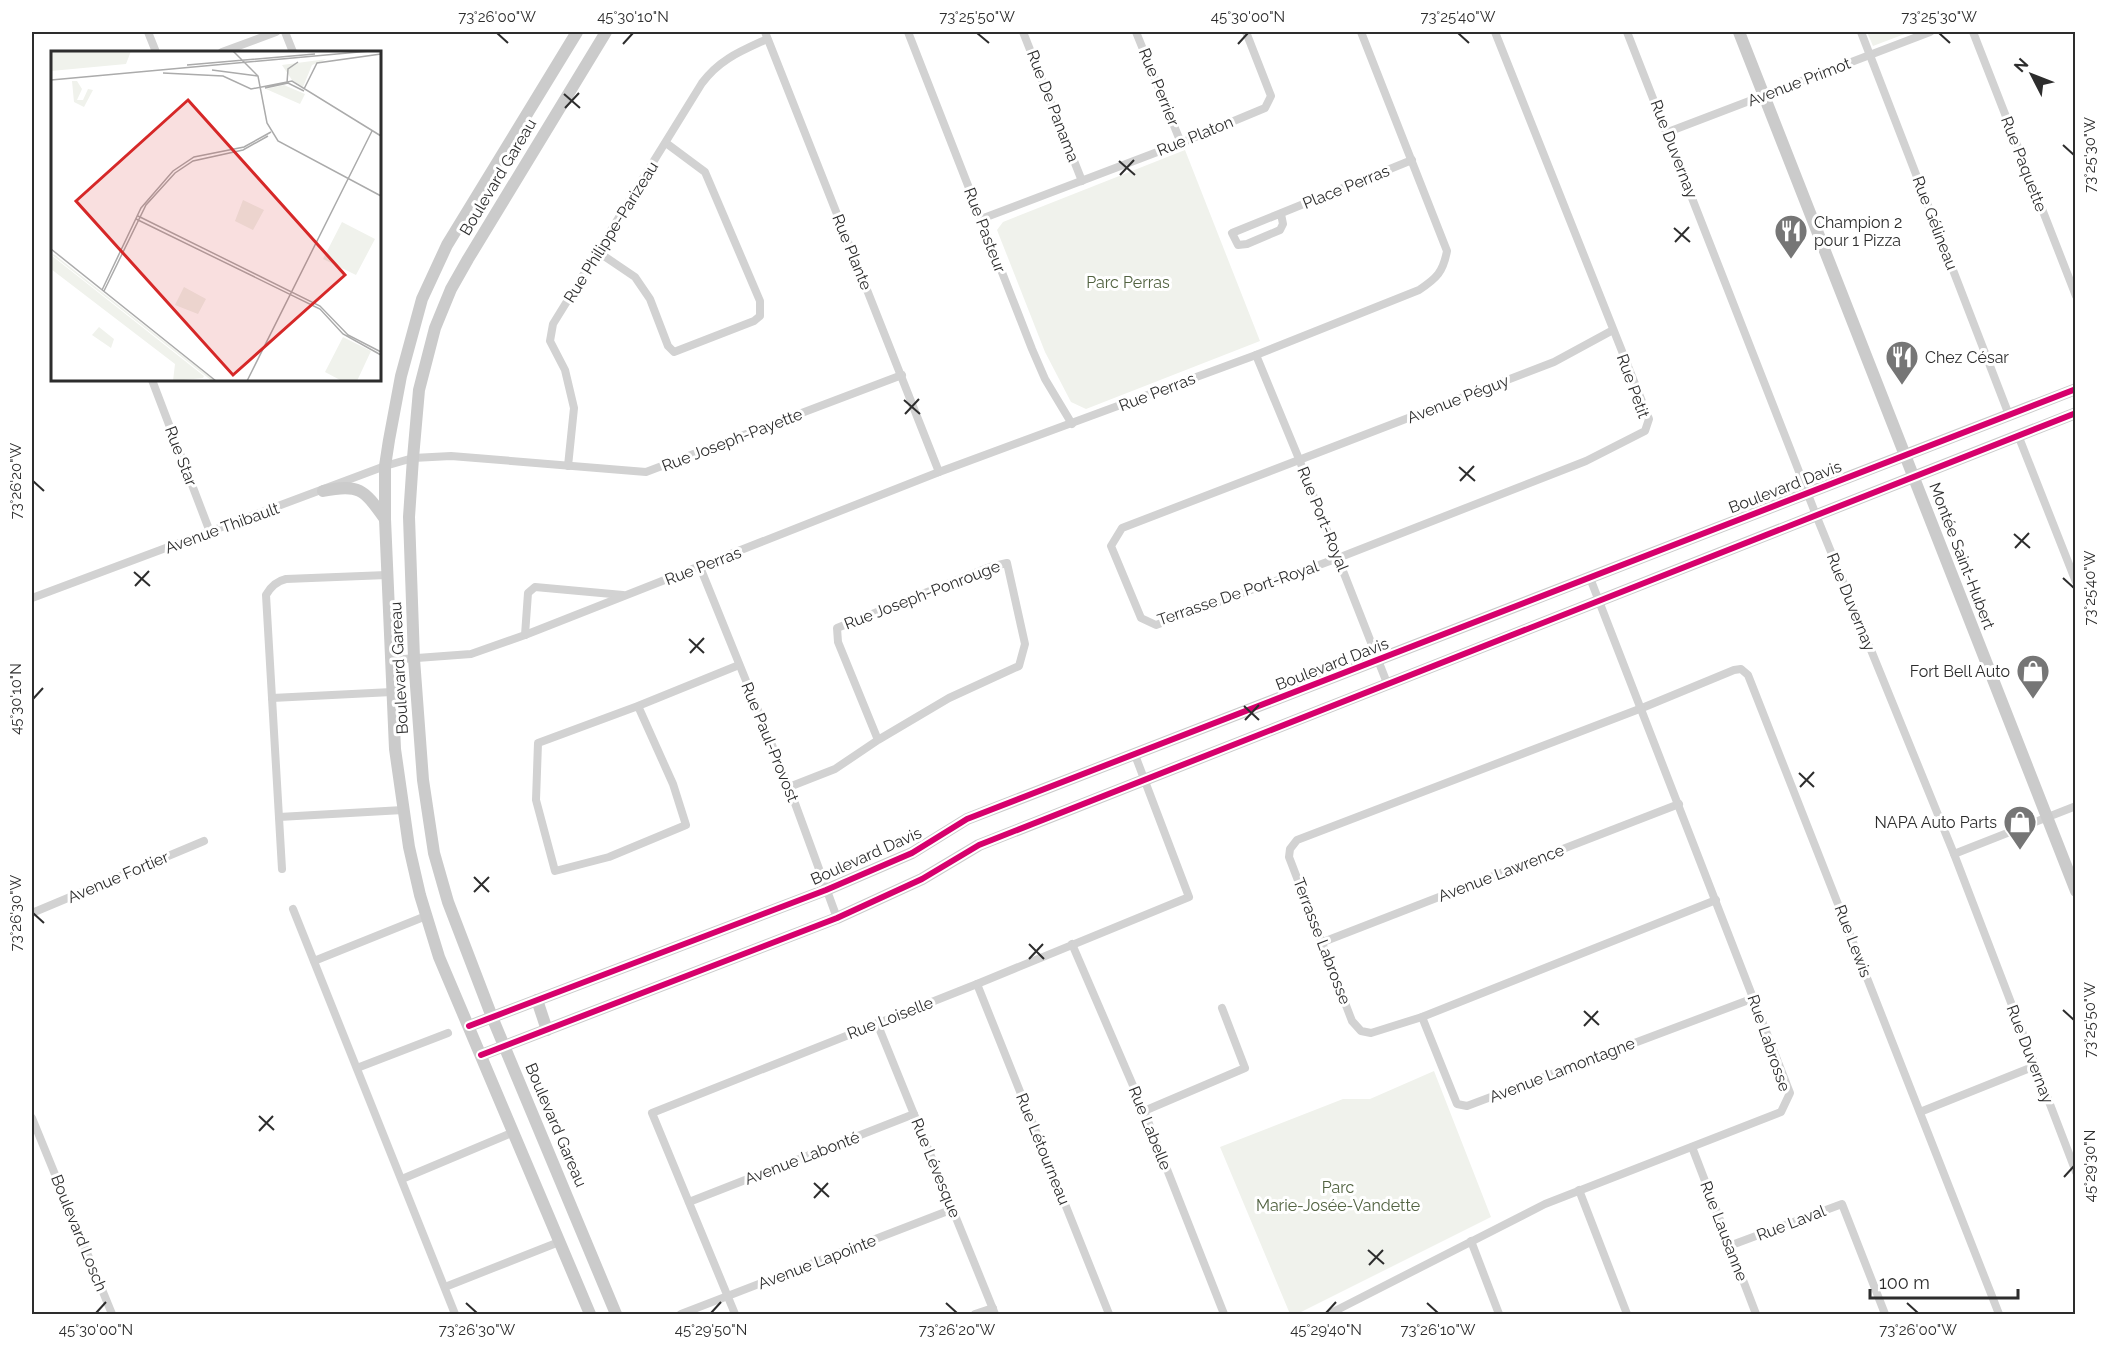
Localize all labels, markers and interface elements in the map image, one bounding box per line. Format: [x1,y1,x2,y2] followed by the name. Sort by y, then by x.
[458,8,536,26] text: 73°26'00"W
[597,8,669,26] text: 45°30'10"N
[939,8,1015,26] text: 73°25'50"W
[1211,8,1285,26] text: 45°30'00"N
[1421,8,1496,26] text: 73°25'40"W
[1901,8,1977,26] text: 73°25'30"W
[1135,45,1183,129] street label: Rue Perrier
[2002,45,2062,105] north arrow
[1023,47,1083,165] street label: Rue De Panama
[51,51,381,381] inset map
[1745,53,1854,110] street label: Avenue Primot
[2010,54,2032,76] text: N
[1647,97,1702,201] street label: Rue Duvernay
[1154,112,1236,160] street label: Rue Platon
[1997,114,2051,214] street label: Rue Paquette
[456,115,540,239] street label: Boulevard Gareau
[2081,117,2099,193] text: 73°25'30"W
[560,158,662,306] street label: Rue Philippe-Parizeau
[1300,161,1392,213] street label: Place Perras
[1908,173,1962,273] street label: Rue Gélineau
[960,185,1010,275] street label: Rue Pasteur
[828,211,876,293] street label: Rue Plante
[1773,213,1809,260] restaurant icon: Champion 2 pour 1 Pizza
[1814,213,1902,250] place label: Champion 2 pour 1 Pizza
[1086,273,1170,292] park label: Parc Perras
[1884,339,1920,386] restaurant icon: Chez César
[1925,348,2009,367] place label: Chez César
[1613,351,1654,421] street label: Rue Petit
[1116,369,1198,415] street label: Rue Perras
[1404,371,1512,427] street label: Avenue Péguy
[659,404,805,476] street label: Rue Joseph-Payette
[161,423,201,489] street label: Rue Star
[7,442,25,519] text: 73°26'20"W
[1726,457,1844,517] street label: Boulevard Davis
[1293,464,1353,575] street label: Rue Port-Royal
[1925,480,1999,633] street label: Montée Saint-Hubert
[162,498,282,557] street label: Avenue Thibault
[662,543,744,589] street label: Rue Perras
[1823,550,1879,654] street label: Rue Duvernay
[2081,550,2099,625] text: 73°25'40"W
[1155,556,1322,630] street label: Terrasse De Port-Royal
[841,557,1003,633] street label: Rue Joseph-Ponrouge
[386,601,412,735] street label: Boulevard Gareau
[1273,634,1391,694] street label: Boulevard Davis
[2015,653,2051,700] shop icon: Fort Bell Auto
[1910,662,2010,681] place label: Fort Bell Auto
[7,663,25,735] text: 45°30'10"N
[737,679,803,805] street label: Rue Paul-Provost
[2002,804,2038,851] shop icon: NAPA Auto Parts
[1875,813,1997,832] place label: NAPA Auto Parts
[808,823,925,889] street label: Boulevard Davis
[1435,840,1567,906] street label: Avenue Lawrence
[65,847,172,907] street label: Avenue Fortier
[7,874,25,951] text: 73°26'30"W
[1289,875,1355,1007] street label: Terrasse Labrosse
[1831,902,1876,980] street label: Rue Lewis
[2081,982,2099,1058] text: 73°25'50"W
[1744,992,1794,1094] street label: Rue Labrosse
[844,993,936,1043] street label: Rue Loiselle
[2003,1002,2058,1106] street label: Rue Duvernay
[1487,1033,1637,1107] street label: Avenue Lamontagne
[521,1060,591,1190] street label: Boulevard Gareau
[1125,1083,1175,1173] street label: Rue Labelle
[1012,1090,1074,1208] street label: Rue Létourneau
[907,1115,965,1221] street label: Rue Lévesque
[742,1127,862,1189] street label: Avenue Labonté
[2081,1130,2099,1202] text: 45°29'30"N
[47,1172,111,1294] street label: Boulevard Losch
[1256,1178,1420,1215] park label: Parc Marie-Josée-Vandette
[1696,1178,1752,1284] street label: Rue Lausanne
[1754,1201,1829,1245] street label: Rue Laval
[755,1231,879,1293] street label: Avenue Lapointe
[1870,1262,2018,1300] scale bar
[1879,1272,1930,1293] text: 100 m
[59,1321,133,1339] text: 45°30'00"N
[439,1321,516,1339] text: 73°26'30"W
[675,1321,747,1339] text: 45°29'50"N
[919,1321,996,1339] text: 73°26'20"W
[1290,1321,1362,1339] text: 45°29'40"N
[1400,1321,1476,1339] text: 73°26'10"W
[1879,1321,1957,1339] text: 73°26'00"W

